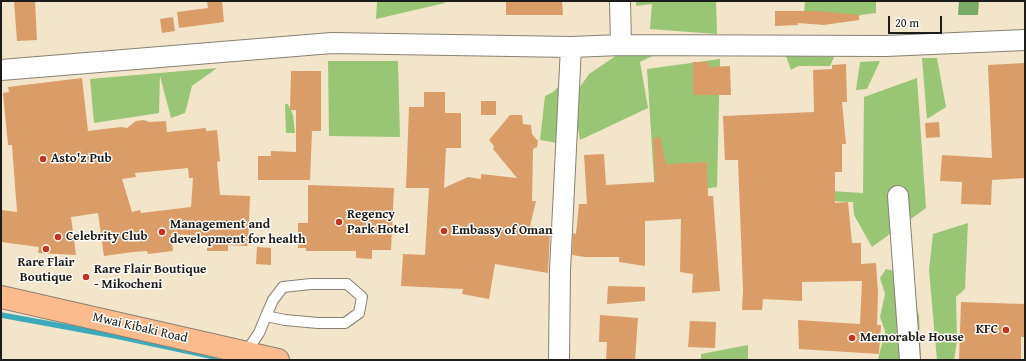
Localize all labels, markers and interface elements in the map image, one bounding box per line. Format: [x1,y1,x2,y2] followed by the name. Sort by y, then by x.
[890,8,944,34] scale bar
[895,14,919,31] text: 20 m
[51,151,112,167] place label: Asto'z Pub
[38,154,48,164] marker: Asto'z Pub
[347,207,409,238] place label: Regency Park Hotel
[170,217,306,248] place label: Management and development for health
[334,217,344,227] marker: Regency Park Hotel
[452,223,553,239] place label: Embassy of Oman
[439,226,449,236] marker: Embassy of Oman
[157,227,167,237] marker: Management and development for health
[66,229,148,245] place label: Celebrity Club
[53,232,63,242] marker: Celebrity Club
[41,244,51,254] marker: Rare Flair Boutique
[17,255,75,286] place label: Rare Flair Boutique
[94,262,207,293] place label: Rare Flair Boutique - Mikocheni
[81,272,91,282] marker: Rare Flair Boutique - Mikocheni
[91,310,189,346] street label: Mwai Kibaki Road
[976,322,998,338] place label: KFC
[1001,325,1011,335] marker: KFC
[860,330,964,346] place label: Memorable House
[847,333,857,343] marker: Memorable House

